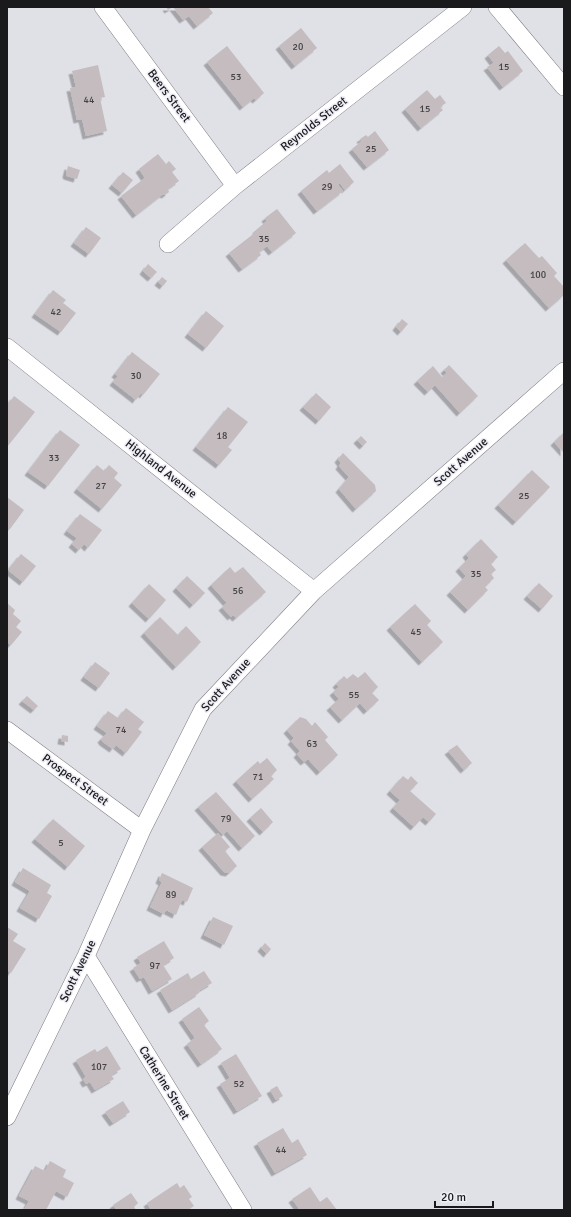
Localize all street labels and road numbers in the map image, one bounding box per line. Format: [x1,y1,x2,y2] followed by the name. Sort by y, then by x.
[144,66,194,126] street label: Beers Street
[278,93,350,155] street label: Reynolds Street
[431,434,491,490] street label: Scott Avenue
[122,436,200,502] street label: Highland Avenue
[198,655,254,715] street label: Scott Avenue
[39,751,111,809] street label: Prospect Street
[57,938,99,1004] street label: Scott Avenue
[135,1043,193,1123] street label: Catherine Street

